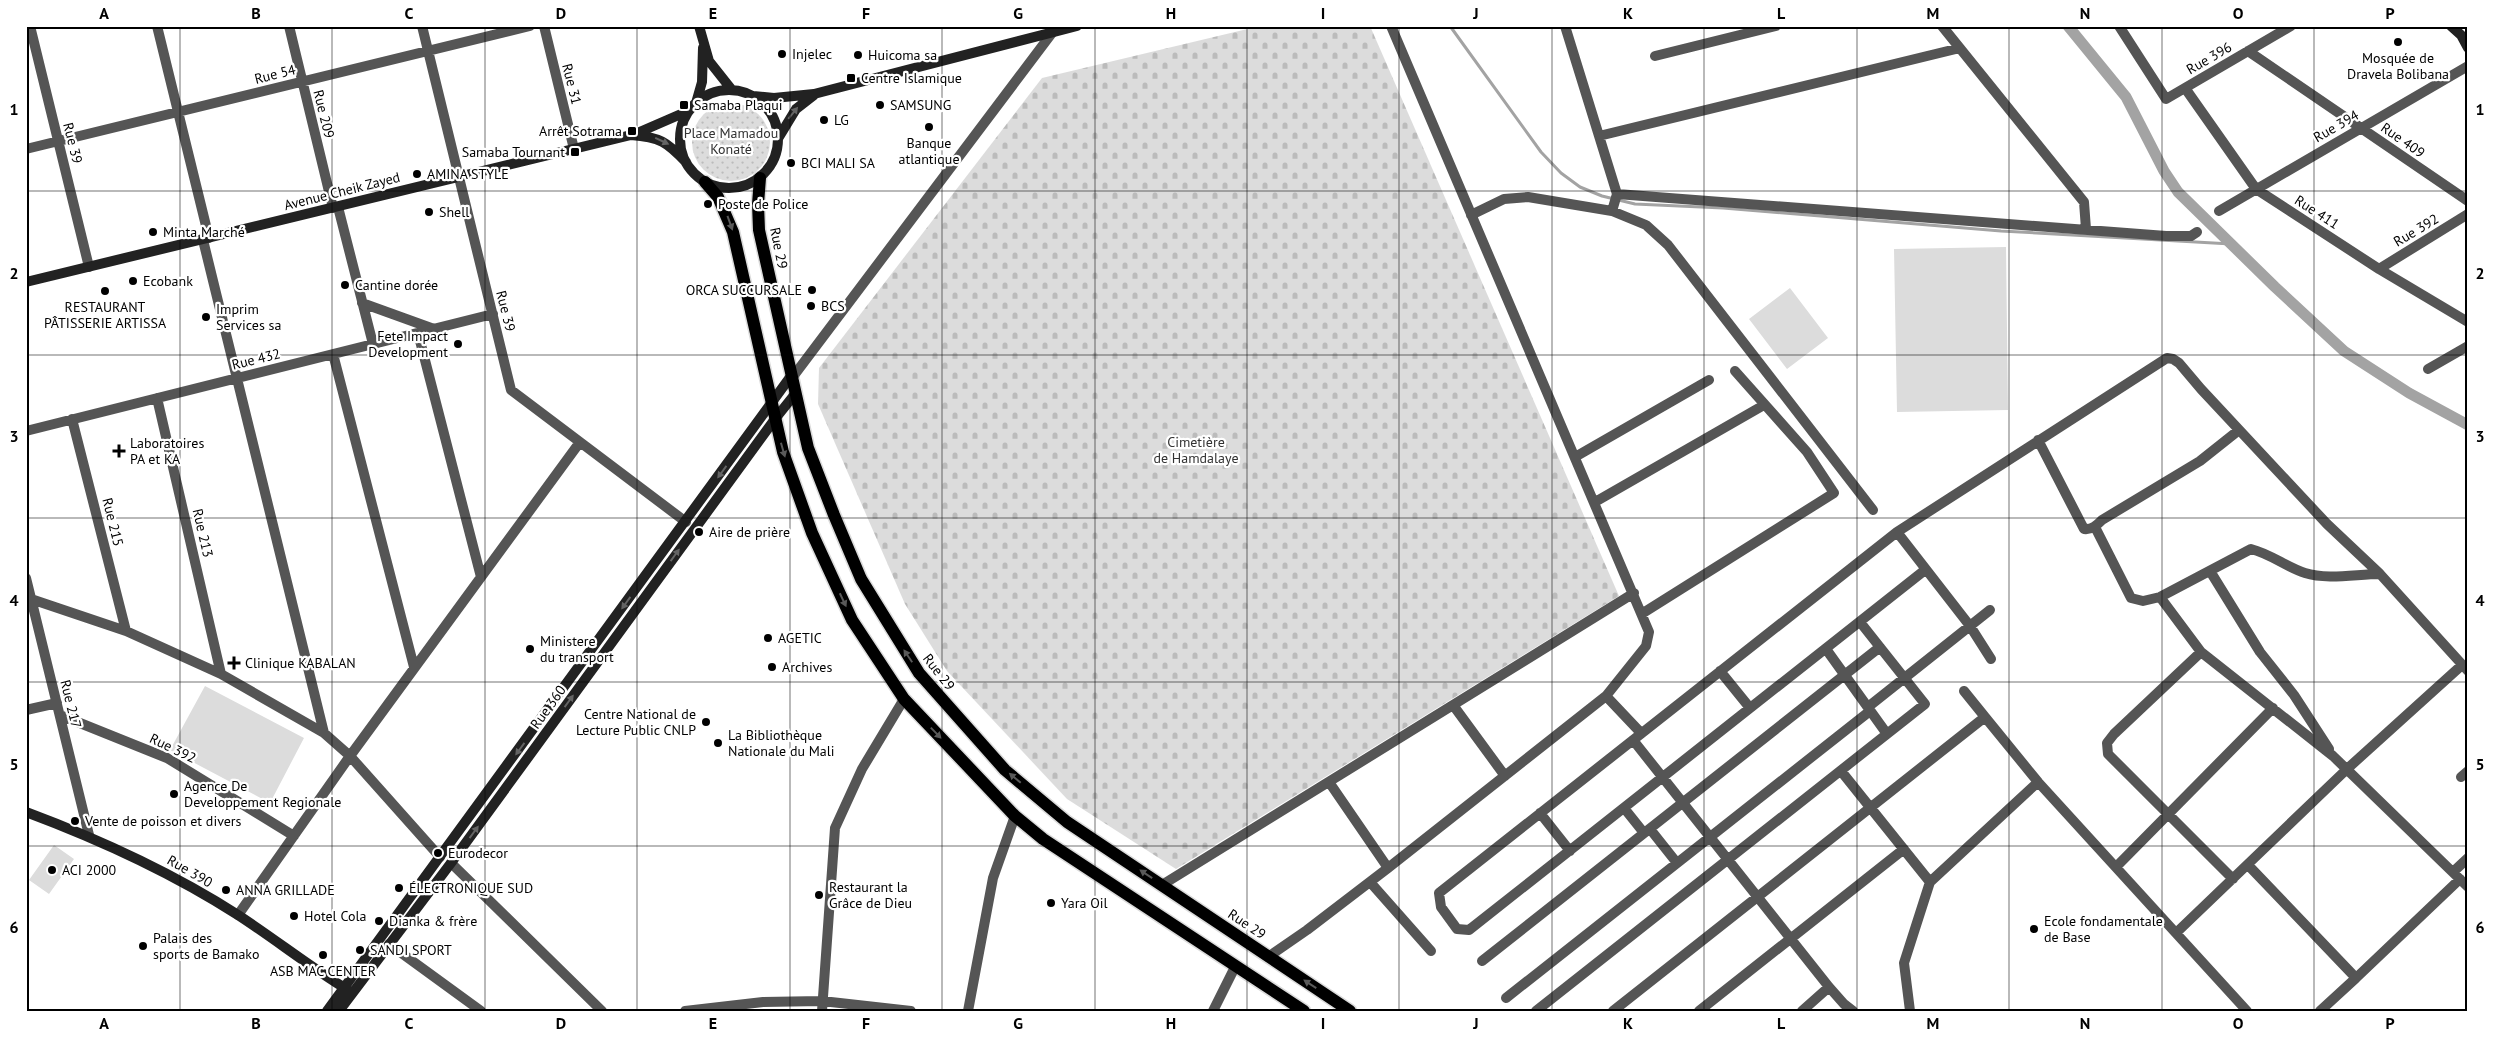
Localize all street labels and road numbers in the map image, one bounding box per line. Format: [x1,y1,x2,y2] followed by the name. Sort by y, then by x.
[2183,38,2235,78] street label: Rue 396
[253,60,298,88] street label: Rue 54
[558,62,586,106] street label: Rue 31
[309,88,339,140] street label: Rue 209
[2310,106,2362,146] street label: Rue 394
[2378,118,2428,162] street label: Rue 409
[59,121,87,165] street label: Rue 39
[282,168,402,214] street label: Avenue Cheik Zayed
[2291,191,2343,233] street label: Rue 411
[2390,210,2442,250] street label: Rue 392
[766,226,792,270] street label: Rue 29
[492,289,520,333] street label: Rue 39
[230,344,282,374] street label: Rue 432
[98,496,128,548] street label: Rue 215
[189,507,217,559] street label: Rue 213
[919,650,959,694] street label: Rue 29
[56,678,86,730] street label: Rue 217
[526,681,570,732] street label: Rue 360
[147,729,199,767] street label: Rue 392
[164,851,216,891] street label: Rue 390
[1225,905,1269,943] street label: Rue 29

